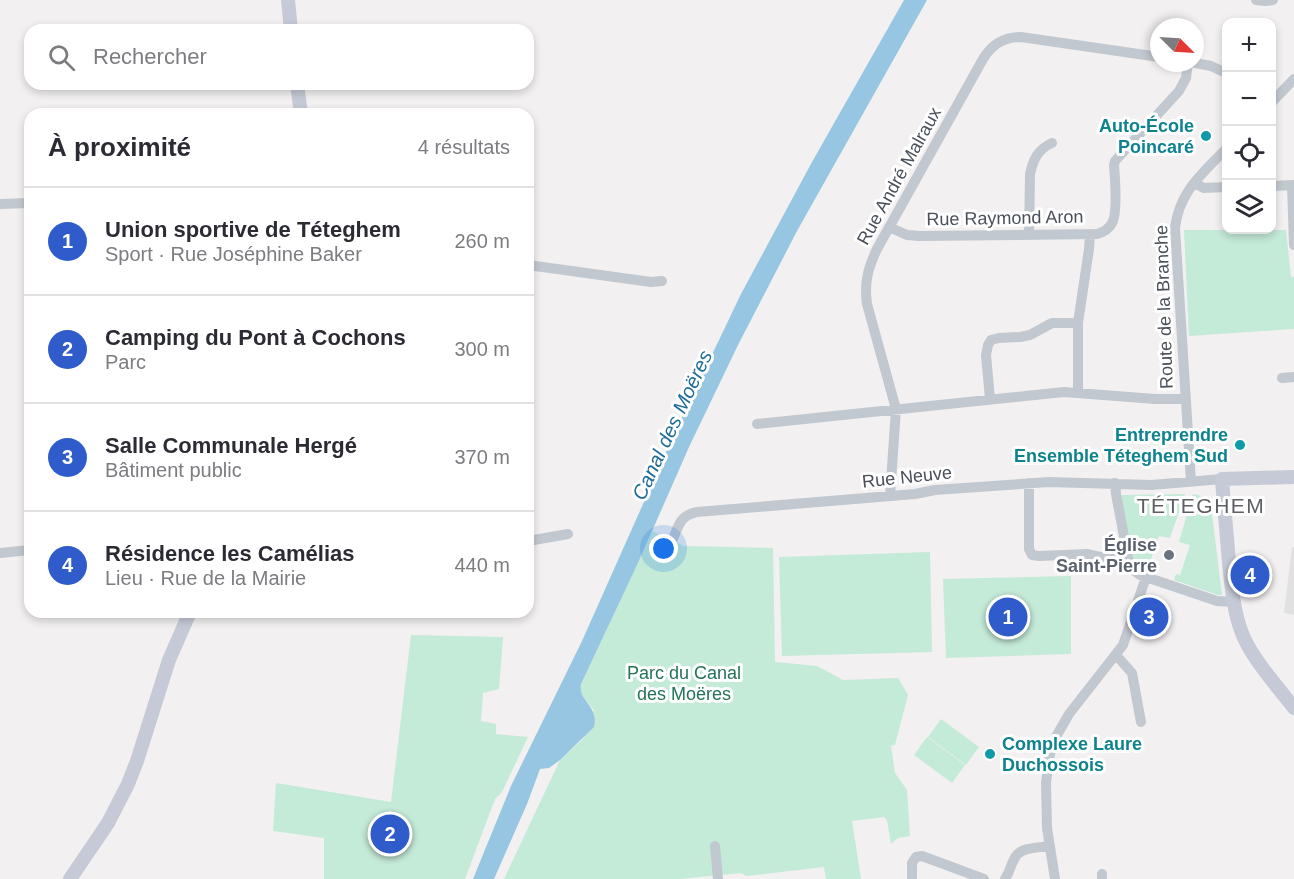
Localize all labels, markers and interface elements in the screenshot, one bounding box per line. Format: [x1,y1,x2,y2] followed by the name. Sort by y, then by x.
[1150,18,1204,72] north arrow
[1222,18,1276,234] map controls
[1222,18,1276,72] button: +
[24,24,534,90] search box
[45,41,78,74] icon: search
[93,44,207,69] text: Rechercher
[1222,72,1276,126] button: −
[853,104,945,248] street label: Rue André Malraux
[1099,115,1194,157] place label: Auto-École Poincaré
[1222,126,1276,180] button: locate
[1199,129,1213,143] marker: Auto-École Poincaré
[48,132,191,162] text: À proximité
[418,136,510,158] text: 4 résultats
[1222,180,1276,234] button: layers
[926,207,1084,229] street label: Rue Raymond Aron
[105,217,401,242] text: Union sportive de Téteghem
[1151,225,1177,389] street label: Route de la Branche
[62,230,73,252] text: 1
[454,230,510,252] text: 260 m
[105,243,362,265] text: Sport · Rue Joséphine Baker
[105,325,406,350] text: Camping du Pont à Cochons
[62,338,73,360] text: 2
[454,338,510,360] text: 300 m
[628,347,716,503] water label: Canal des Moëres
[105,351,146,373] text: Parc
[1014,425,1228,466] place label: Entreprendre Ensemble Téteghem Sud
[105,433,357,458] text: Salle Communale Hergé
[1233,438,1247,452] marker: Entreprendre Ensemble Téteghem Sud
[62,446,73,468] text: 3
[454,446,510,468] text: 370 m
[105,459,242,481] text: Bâtiment public
[861,462,953,492] street label: Rue Neuve
[1137,494,1265,517] district label: TÉTEGHEM
[649,534,678,563] your location
[1056,534,1157,576] place label: Église Saint-Pierre
[105,541,354,566] text: Résidence les Camélias
[1162,548,1176,562] marker: Église Saint-Pierre
[1230,552,1270,598] pin: 4
[62,554,73,576] text: 4
[454,554,510,576] text: 440 m
[105,567,306,589] text: Lieu · Rue de la Mairie
[988,594,1028,640] pin: 1
[1130,594,1168,640] pin: 3
[627,663,741,704] park label: Parc du Canal des Moëres
[1002,734,1142,775] place label: Complexe Laure Duchossois
[983,747,997,761] marker: Complexe Laure Duchossois
[370,812,410,856] pin: 2

